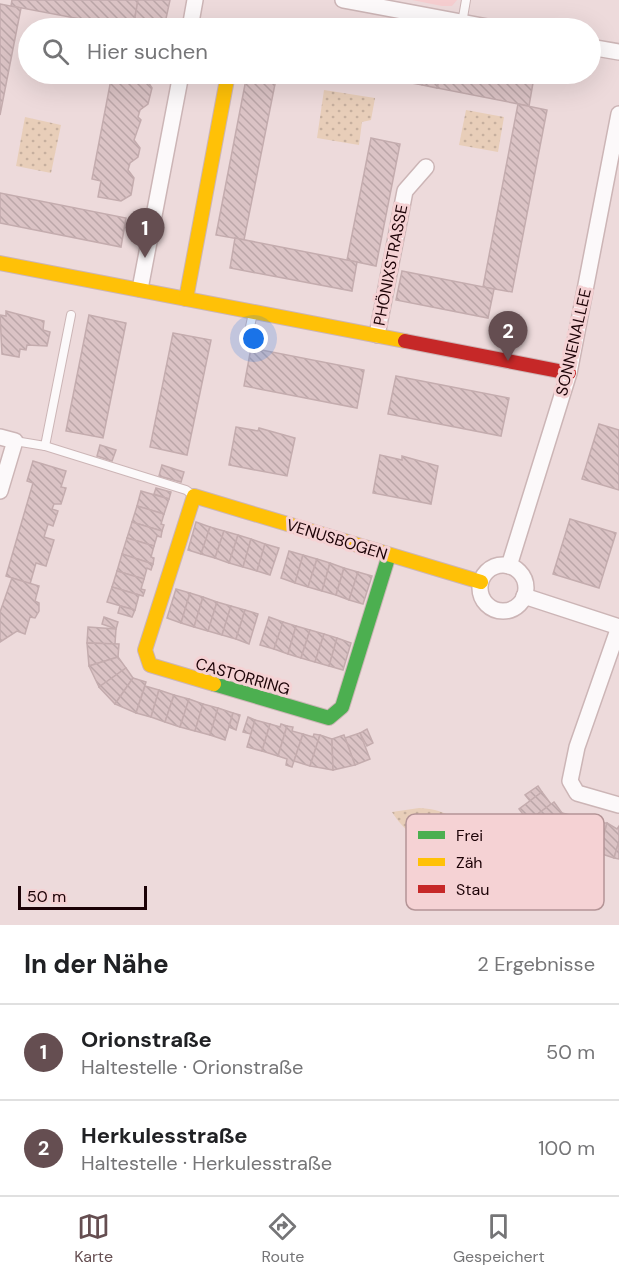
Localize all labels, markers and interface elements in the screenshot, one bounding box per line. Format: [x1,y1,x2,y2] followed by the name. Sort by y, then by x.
[18,18,601,84] search box
[39,35,72,68] icon: search
[87,37,208,66] text: Hier suchen
[368,203,413,327] street label: PHÖNIXSTRASSE
[126,208,164,258] pin: 1
[551,286,596,398] street label: SONNENALLEE
[488,312,528,361] pin: 2
[239,324,268,353] your location
[284,514,390,565] street label: VENUSBOGEN
[193,653,293,700] street label: CASTORRING
[406,814,604,910] legend
[456,825,483,846] text: Frei
[456,852,483,873] text: Zäh
[456,879,489,900] text: Stau
[18,883,147,910] scale bar
[27,886,66,907] text: 50 m
[24,947,169,981] text: In der Nähe
[477,951,595,977] text: 2 Ergebnisse
[81,1025,212,1054] text: Orionstraße
[40,1039,47,1065] text: 1
[546,1039,595,1065] text: 50 m
[81,1054,303,1080] text: Haltestelle · Orionstraße
[81,1121,248,1150] text: Herkulesstraße
[38,1135,49,1161] text: 2
[538,1135,595,1161] text: 100 m
[81,1150,332,1176] text: Haltestelle · Herkulesstraße
[74,1210,113,1267] tab: Karte
[262,1210,304,1267] tab: Route
[453,1210,545,1267] tab: Gespeichert

